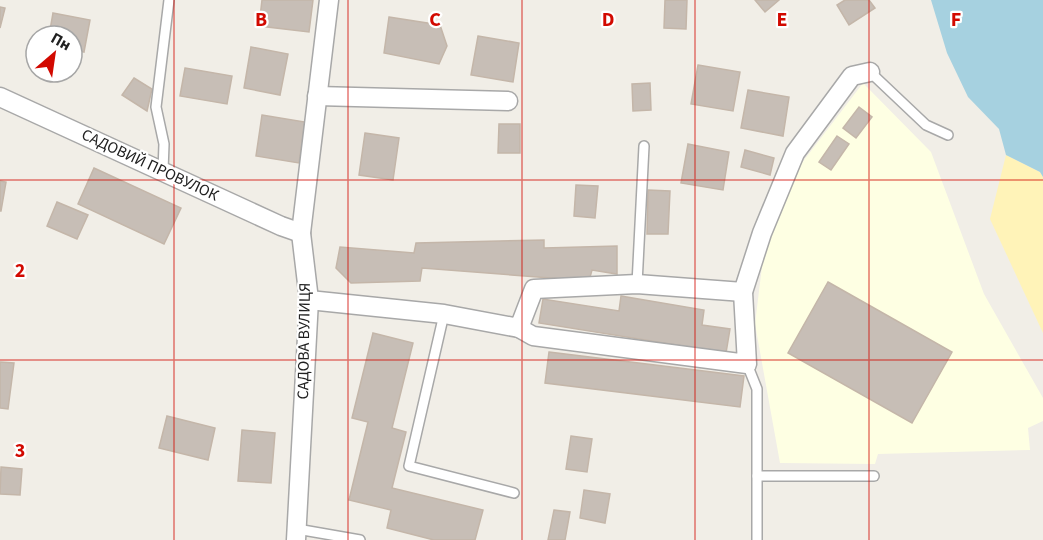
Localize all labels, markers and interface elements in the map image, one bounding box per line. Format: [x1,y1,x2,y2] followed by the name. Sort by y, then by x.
[255,6,267,34] text: B
[429,6,441,34] text: C
[602,6,614,34] text: D
[777,6,787,34] text: E
[951,6,961,34] text: F
[24,24,84,84] north arrow
[47,27,75,56] text: Пн
[78,124,223,207] street label: САДОВИЙ ПРОВУЛОК
[15,257,25,285] text: 2
[292,282,316,400] street label: САДОВА ВУЛИЦЯ
[15,437,25,465] text: 3

